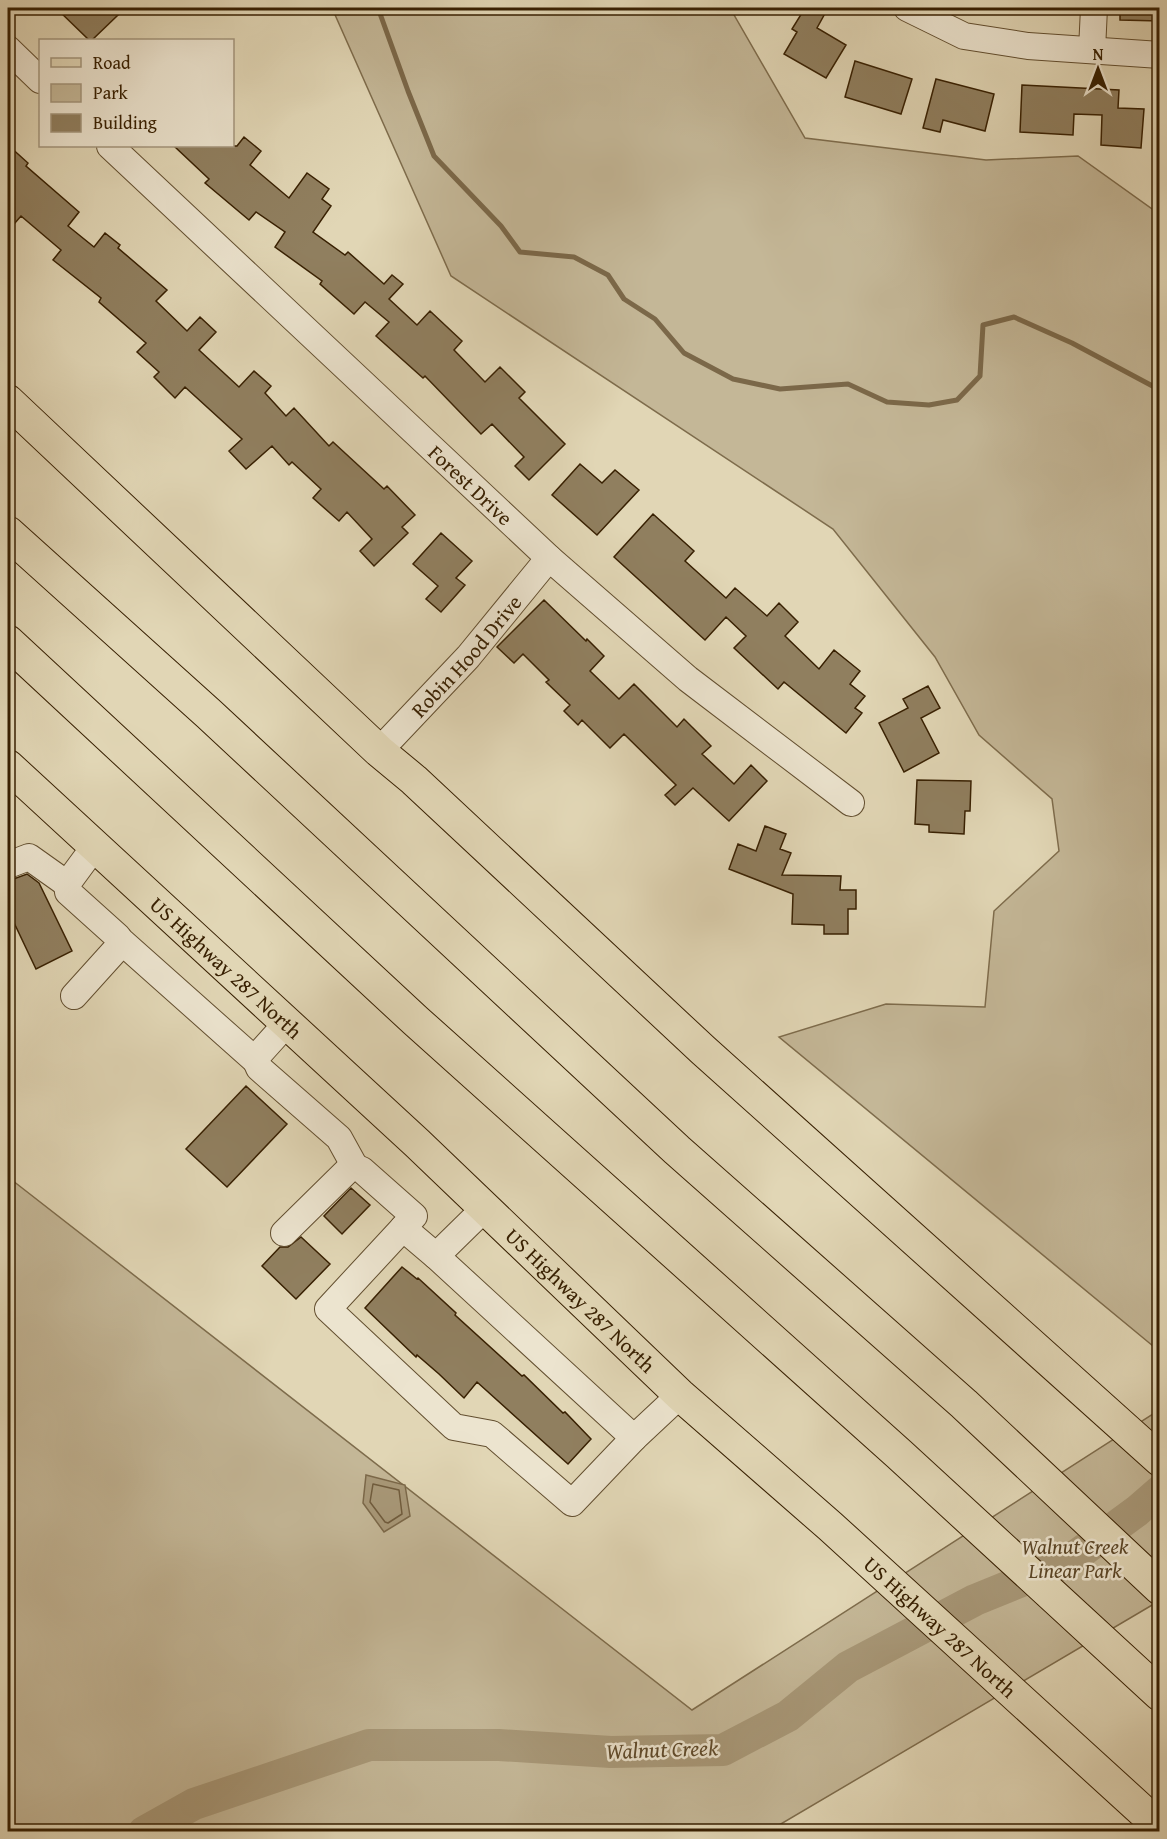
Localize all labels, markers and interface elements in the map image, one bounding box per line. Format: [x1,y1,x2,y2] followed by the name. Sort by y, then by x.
[39,39,234,147] legend
[1068,39,1128,99] north arrow
[1093,42,1104,66] text: N
[93,49,131,76] text: Road
[93,79,129,106] text: Park
[93,109,157,136] text: Building
[422,437,520,532] street label: Forest Drive
[403,588,529,724] street label: Robin Hood Drive
[143,889,310,1046] street label: US Highway 287 North
[499,1220,663,1380] street label: US Highway 287 North
[1022,1531,1129,1586] park label: Walnut Creek Linear Park
[857,1549,1024,1705] street label: US Highway 287 North
[605,1731,719,1767] water label: Walnut Creek

